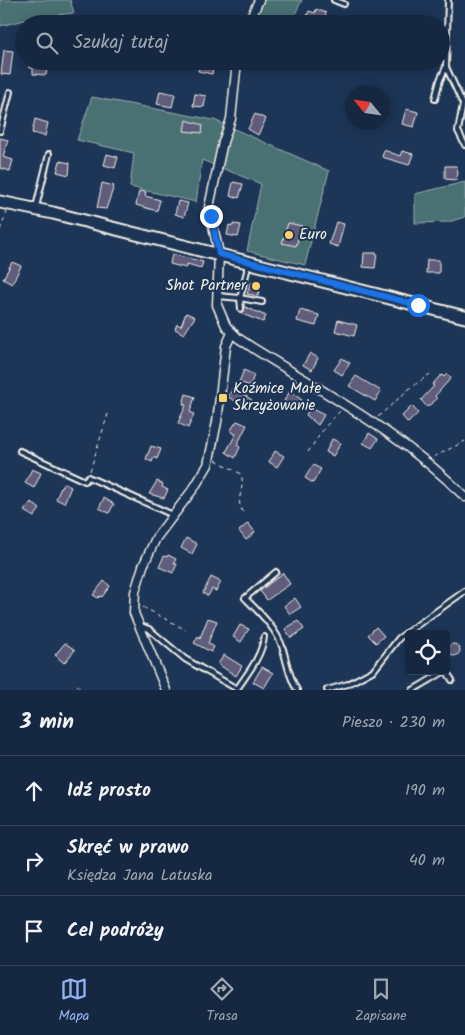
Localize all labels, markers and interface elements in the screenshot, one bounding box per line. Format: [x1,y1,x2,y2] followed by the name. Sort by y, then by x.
[15,15,450,70] search box
[73,28,168,58] text: Szukaj tutaj
[33,29,61,57] icon: search
[345,85,390,130] north arrow
[200,205,223,228] route end
[299,223,327,247] place label: Euro
[283,229,295,241] marker: Euro
[166,274,247,298] place label: Shot Partner
[250,280,262,292] marker: Shot Partner
[407,294,430,317] route start
[233,377,321,418] place label: Koźmice Małe Skrzyżowanie
[217,392,229,404] marker: Koźmice Małe Skrzyżowanie
[405,630,450,675] map controls
[405,630,450,675] button: locate
[20,706,74,739] text: 3 min
[342,710,445,735] text: Pieszo · 230 m
[67,776,151,806] text: Idź prosto
[20,777,48,805] icon: ahead
[405,778,445,803] text: 190 m
[67,833,189,863] text: Skręć w prawo
[20,847,48,875] icon: right
[409,848,445,873] text: 40 m
[67,863,212,888] text: Księdza Jana Latuska
[67,916,164,946] text: Cel podróży
[20,917,48,945] icon: arrive
[59,975,89,1027] tab: Mapa
[207,975,238,1027] tab: Trasa
[355,975,406,1027] tab: Zapisane

